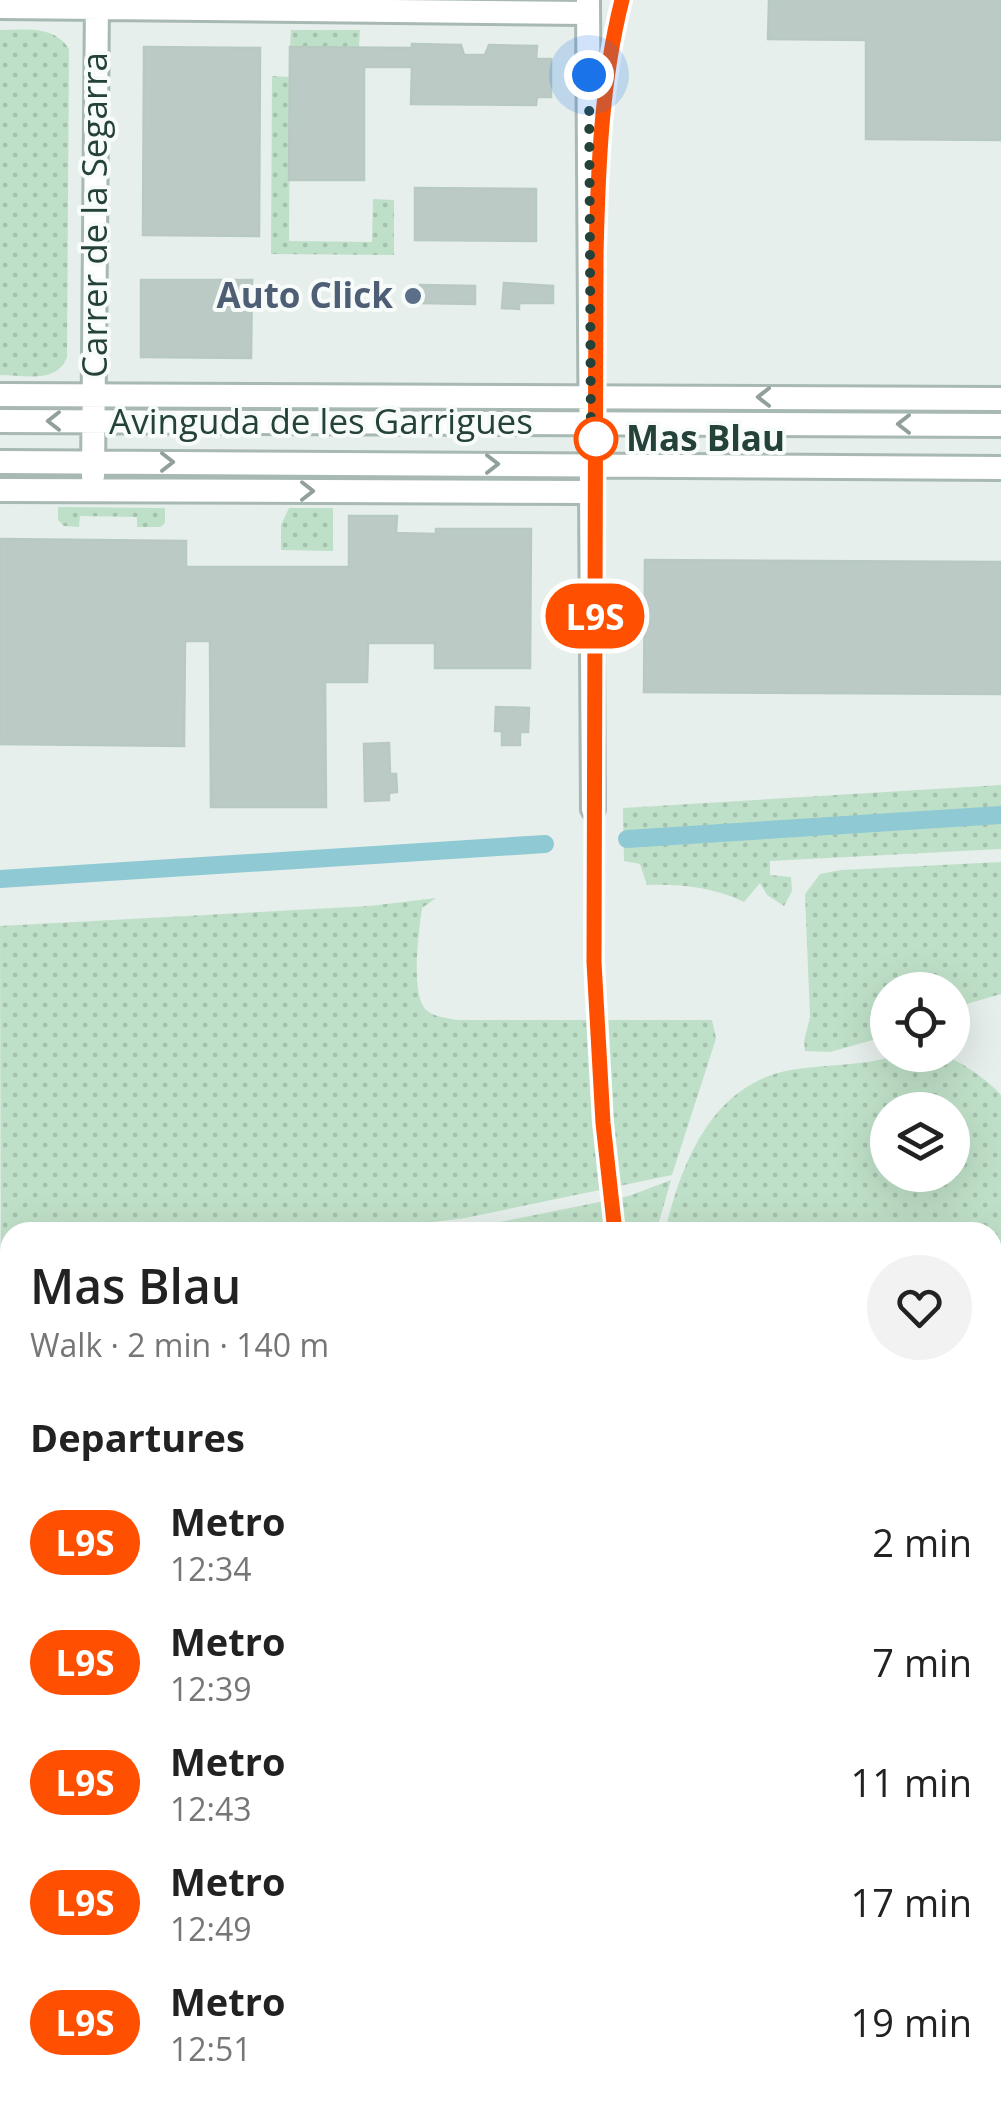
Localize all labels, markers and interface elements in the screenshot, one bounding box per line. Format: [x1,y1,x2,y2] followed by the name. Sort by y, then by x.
[564,50,614,100] your location
[70,52,117,378] street label: Carrer de la Segarra
[217,271,393,318] place label: Auto Click
[402,285,424,307] marker: Auto Click
[755,386,770,408] one-way arrow
[109,397,533,444] street label: Avinguda de les Garrigues
[45,410,60,432] one-way arrow
[895,413,910,435] one-way arrow
[626,414,785,461] place label: Mas Blau
[575,418,617,460] marker: Mas Blau
[160,451,176,473] one-way arrow
[486,453,501,475] one-way arrow
[300,480,316,502] one-way arrow
[538,584,652,648] line badge: L9S
[565,593,625,640] text: L9S
[870,972,970,1192] map controls
[870,972,970,1072] button: locate
[870,1092,970,1192] button: layers
[30,1253,241,1318] text: Mas Blau
[867,1255,972,1360] button: heart
[30,1323,329,1366] text: Walk · 2 min · 140 m
[30,1411,245,1463] text: Departures
[170,1495,286,1547] text: Metro
[872,1516,972,1568] text: 2 min
[55,1519,115,1566] text: L9S
[170,1547,252,1590] text: 12:34
[170,1615,286,1667] text: Metro
[872,1636,972,1688] text: 7 min
[55,1639,115,1686] text: L9S
[170,1667,252,1710] text: 12:39
[170,1735,286,1787] text: Metro
[851,1756,972,1808] text: 11 min
[55,1759,115,1806] text: L9S
[170,1787,252,1830] text: 12:43
[170,1855,286,1907] text: Metro
[851,1876,972,1928] text: 17 min
[55,1879,115,1926] text: L9S
[170,1907,252,1950] text: 12:49
[170,1975,286,2027] text: Metro
[851,1996,972,2048] text: 19 min
[55,1999,115,2046] text: L9S
[170,2027,252,2070] text: 12:51

